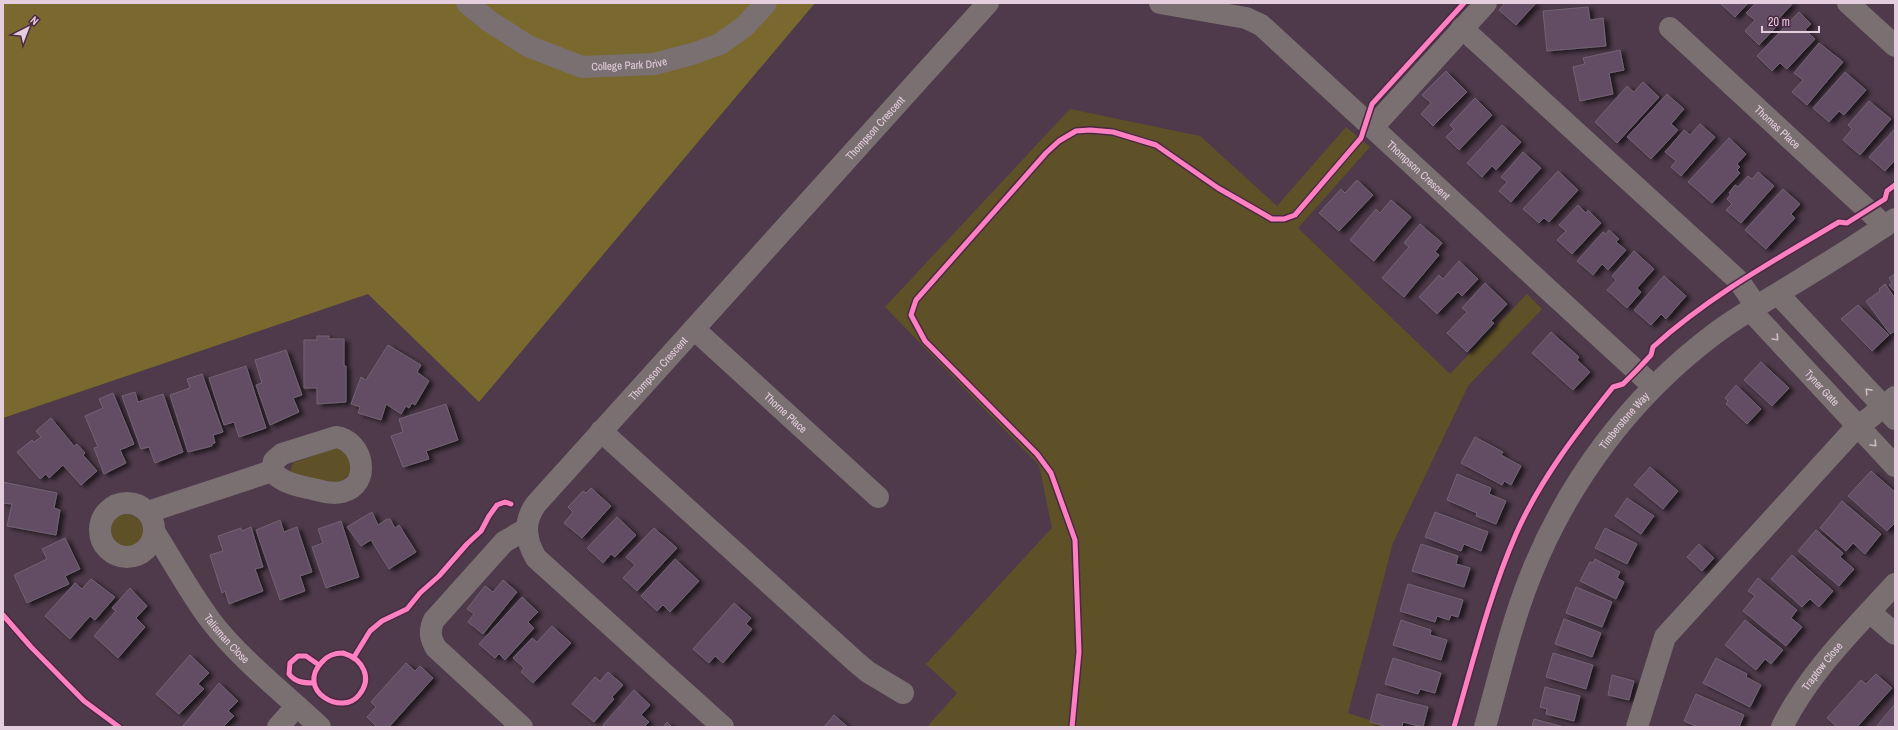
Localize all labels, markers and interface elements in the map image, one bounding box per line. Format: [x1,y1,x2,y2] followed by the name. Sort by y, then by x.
[8,8,48,48] north arrow
[1762,8,1819,34] scale bar
[28,13,42,28] text: N
[1768,14,1790,30] text: 20 m
[591,54,669,74] street label: College Park Drive
[843,93,908,163] street label: Thompson Crescent
[1751,102,1803,152] street label: Thomas Place
[1384,137,1454,203] street label: Thompson Crescent
[626,333,691,404] street label: Thompson Crescent
[1771,334,1778,341] one-way arrow
[1802,366,1843,409] street label: Tyner Gate
[1866,388,1873,395] one-way arrow
[761,389,810,436] street label: Thorne Place
[1596,389,1652,452] street label: Timberstone Way
[1870,439,1877,447] one-way arrow
[201,611,253,666] street label: Talisman Close
[1799,639,1846,693] street label: Traptow Close

